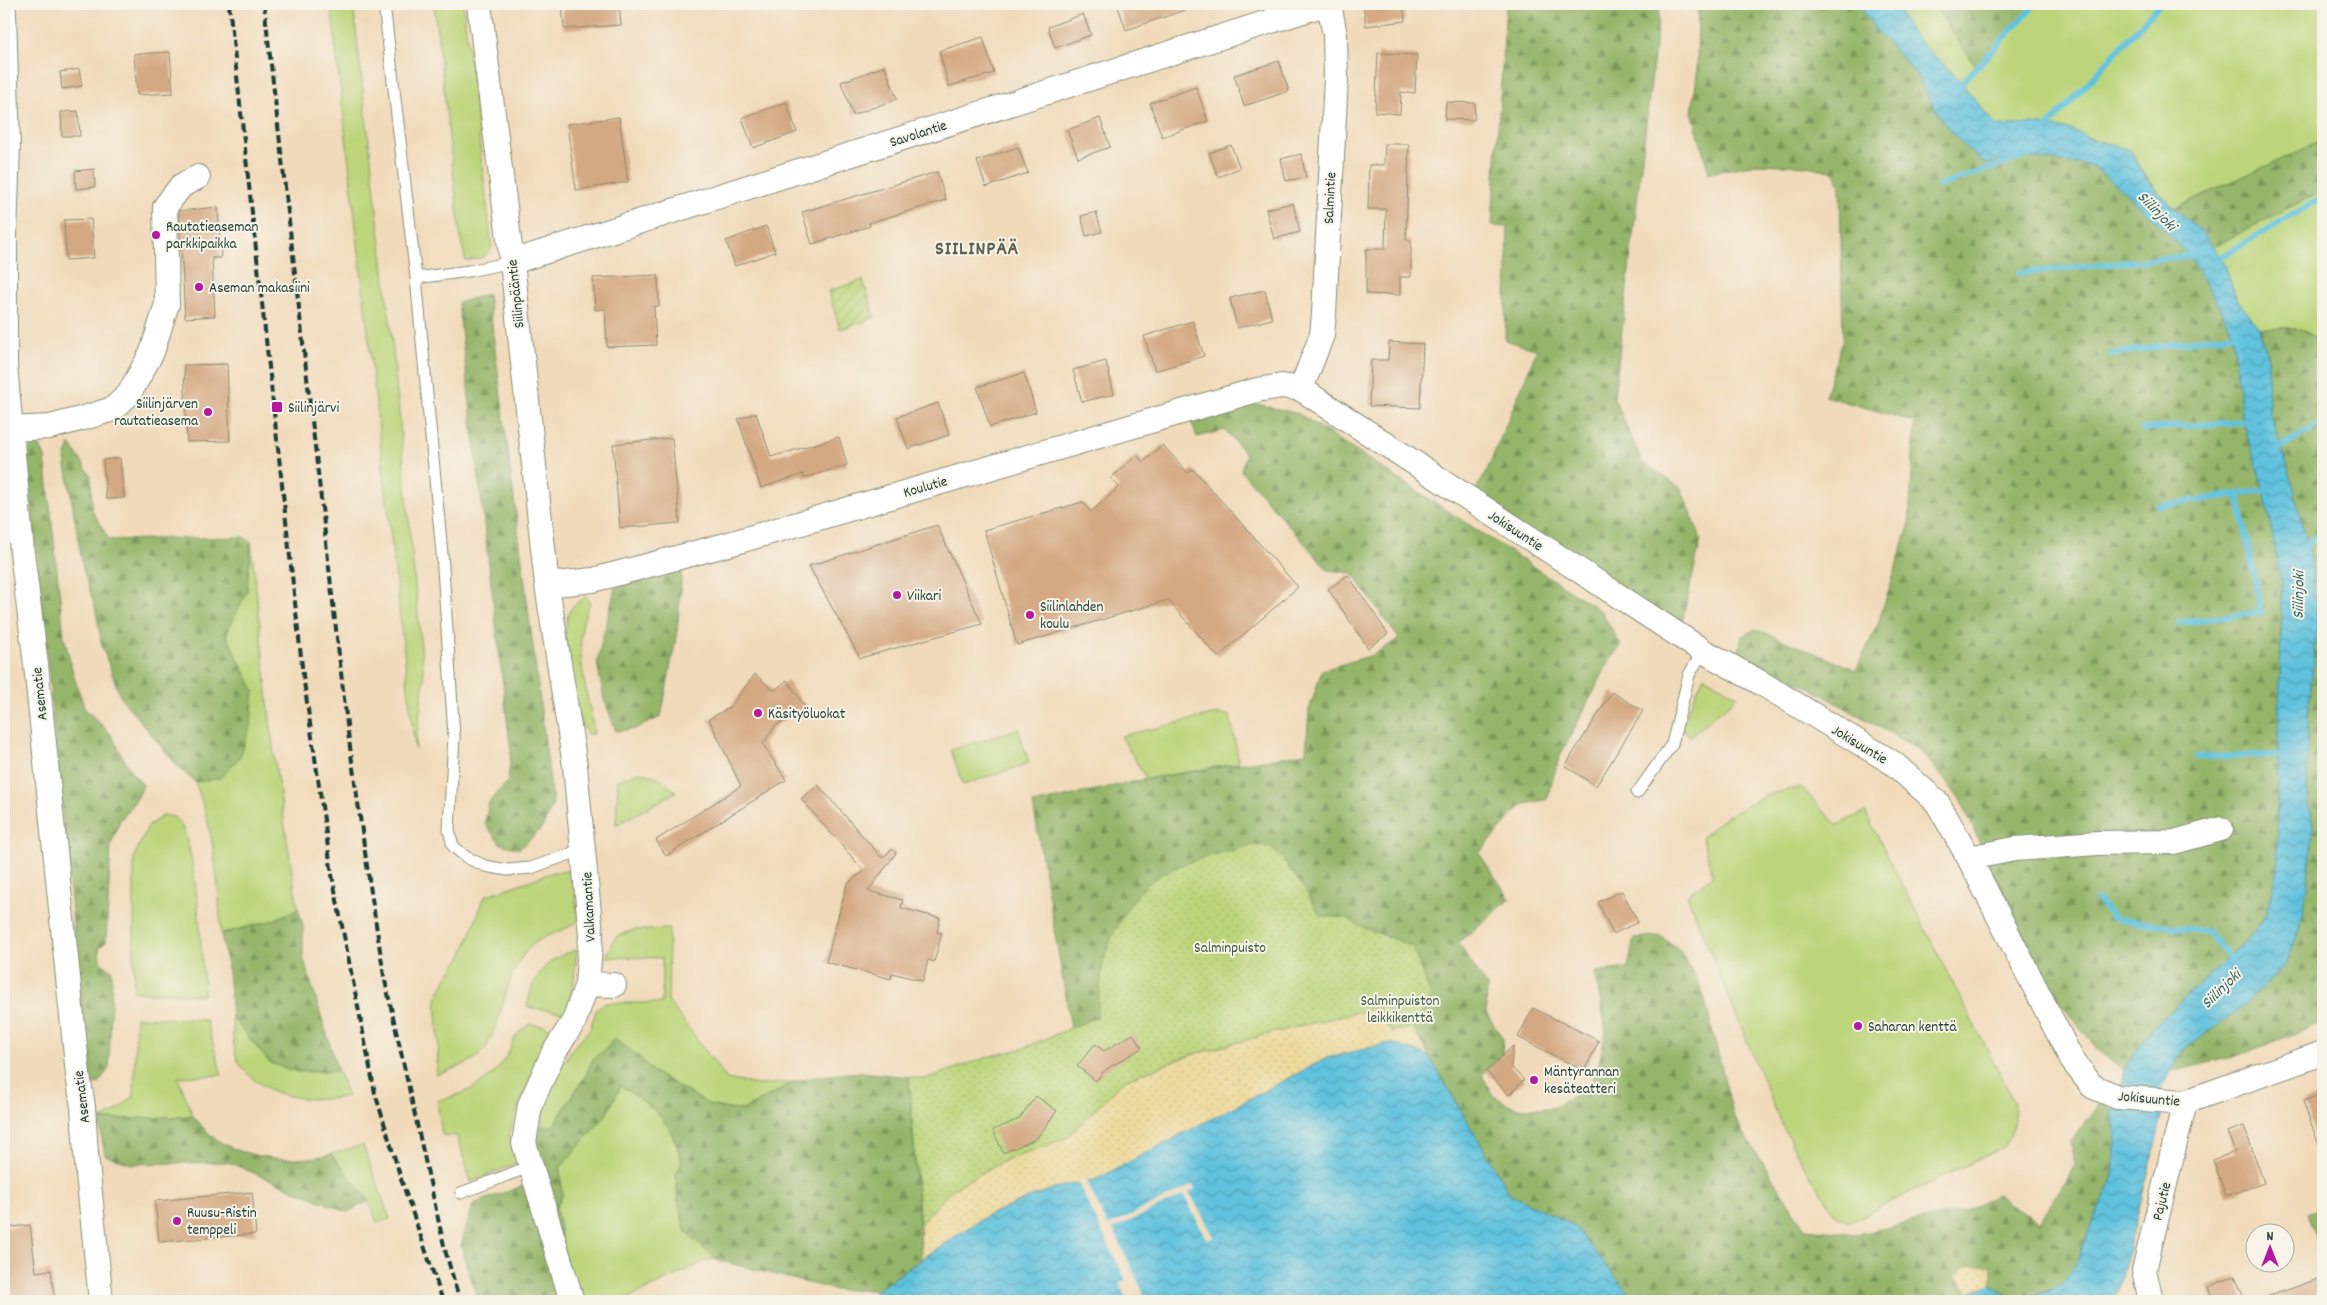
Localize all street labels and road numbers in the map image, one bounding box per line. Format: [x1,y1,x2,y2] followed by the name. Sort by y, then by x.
[887,115,950,154] street label: Savolantie
[1319,171,1343,225] street label: Salmintie
[502,258,532,329] street label: Siilinpääntie
[901,471,951,505] street label: Koulutie
[1483,506,1547,558] street label: Jokisuuntie
[27,666,55,721] street label: Asematie
[1827,720,1892,771] street label: Jokisuuntie
[577,871,603,943] street label: Valkamantie
[69,1069,97,1125] street label: Asematie
[2117,1086,2181,1114] street label: Jokisuuntie
[2148,1179,2178,1223] street label: Pajutie

